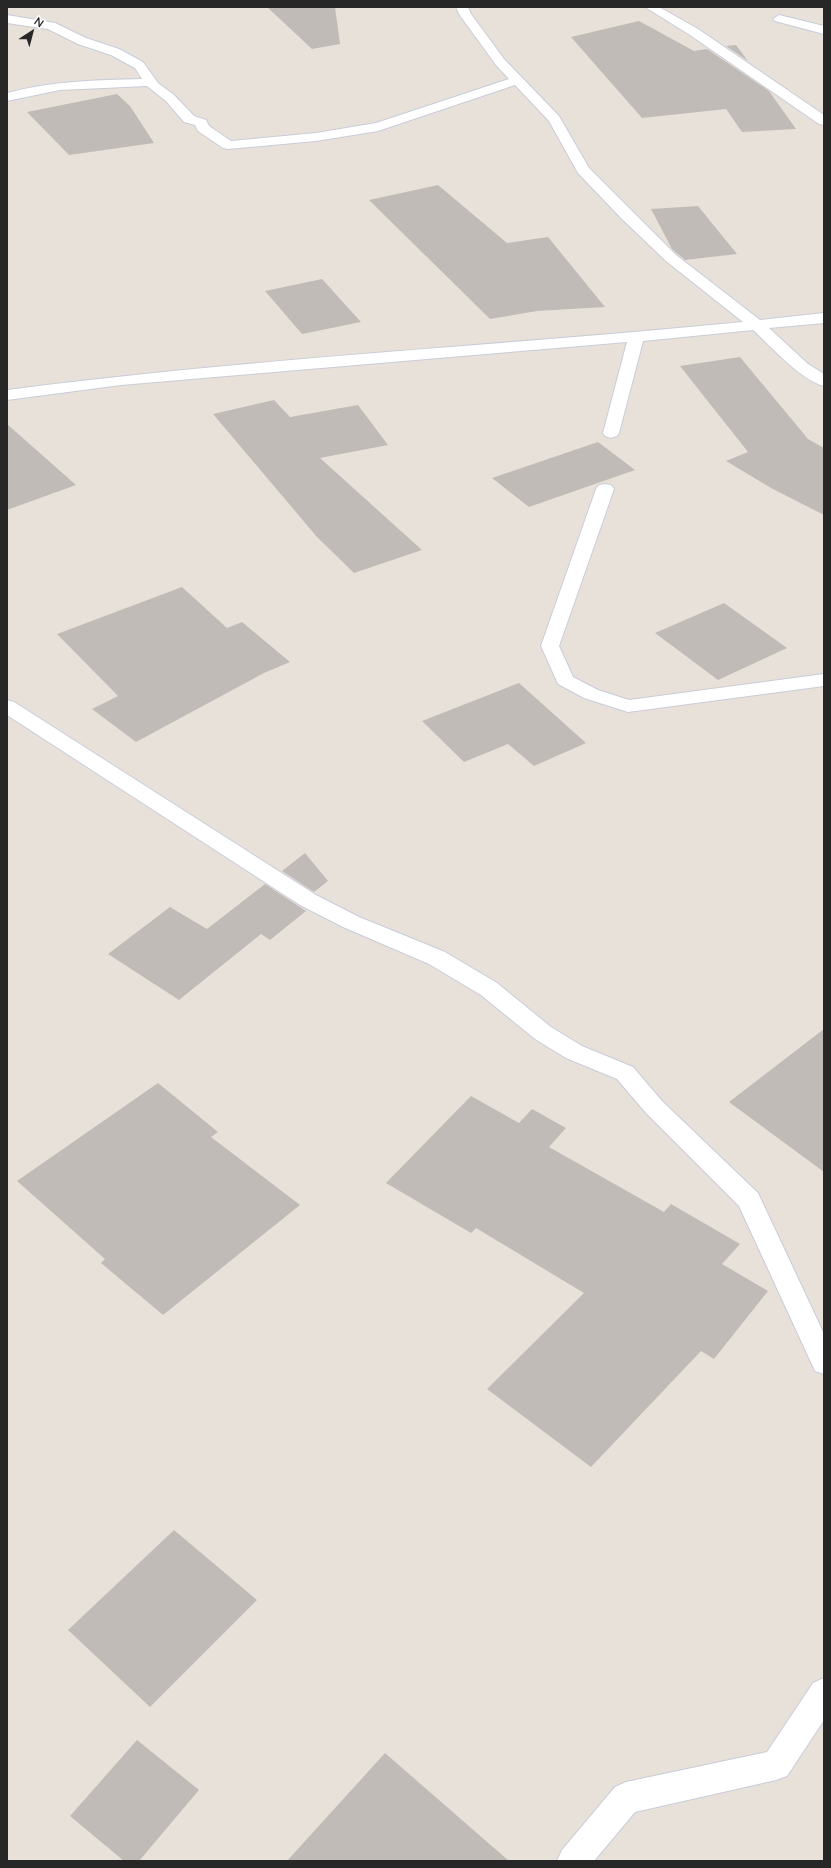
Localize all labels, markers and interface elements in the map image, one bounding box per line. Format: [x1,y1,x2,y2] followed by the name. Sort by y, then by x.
[12,12,52,52] north arrow
[32,14,47,30] text: N

